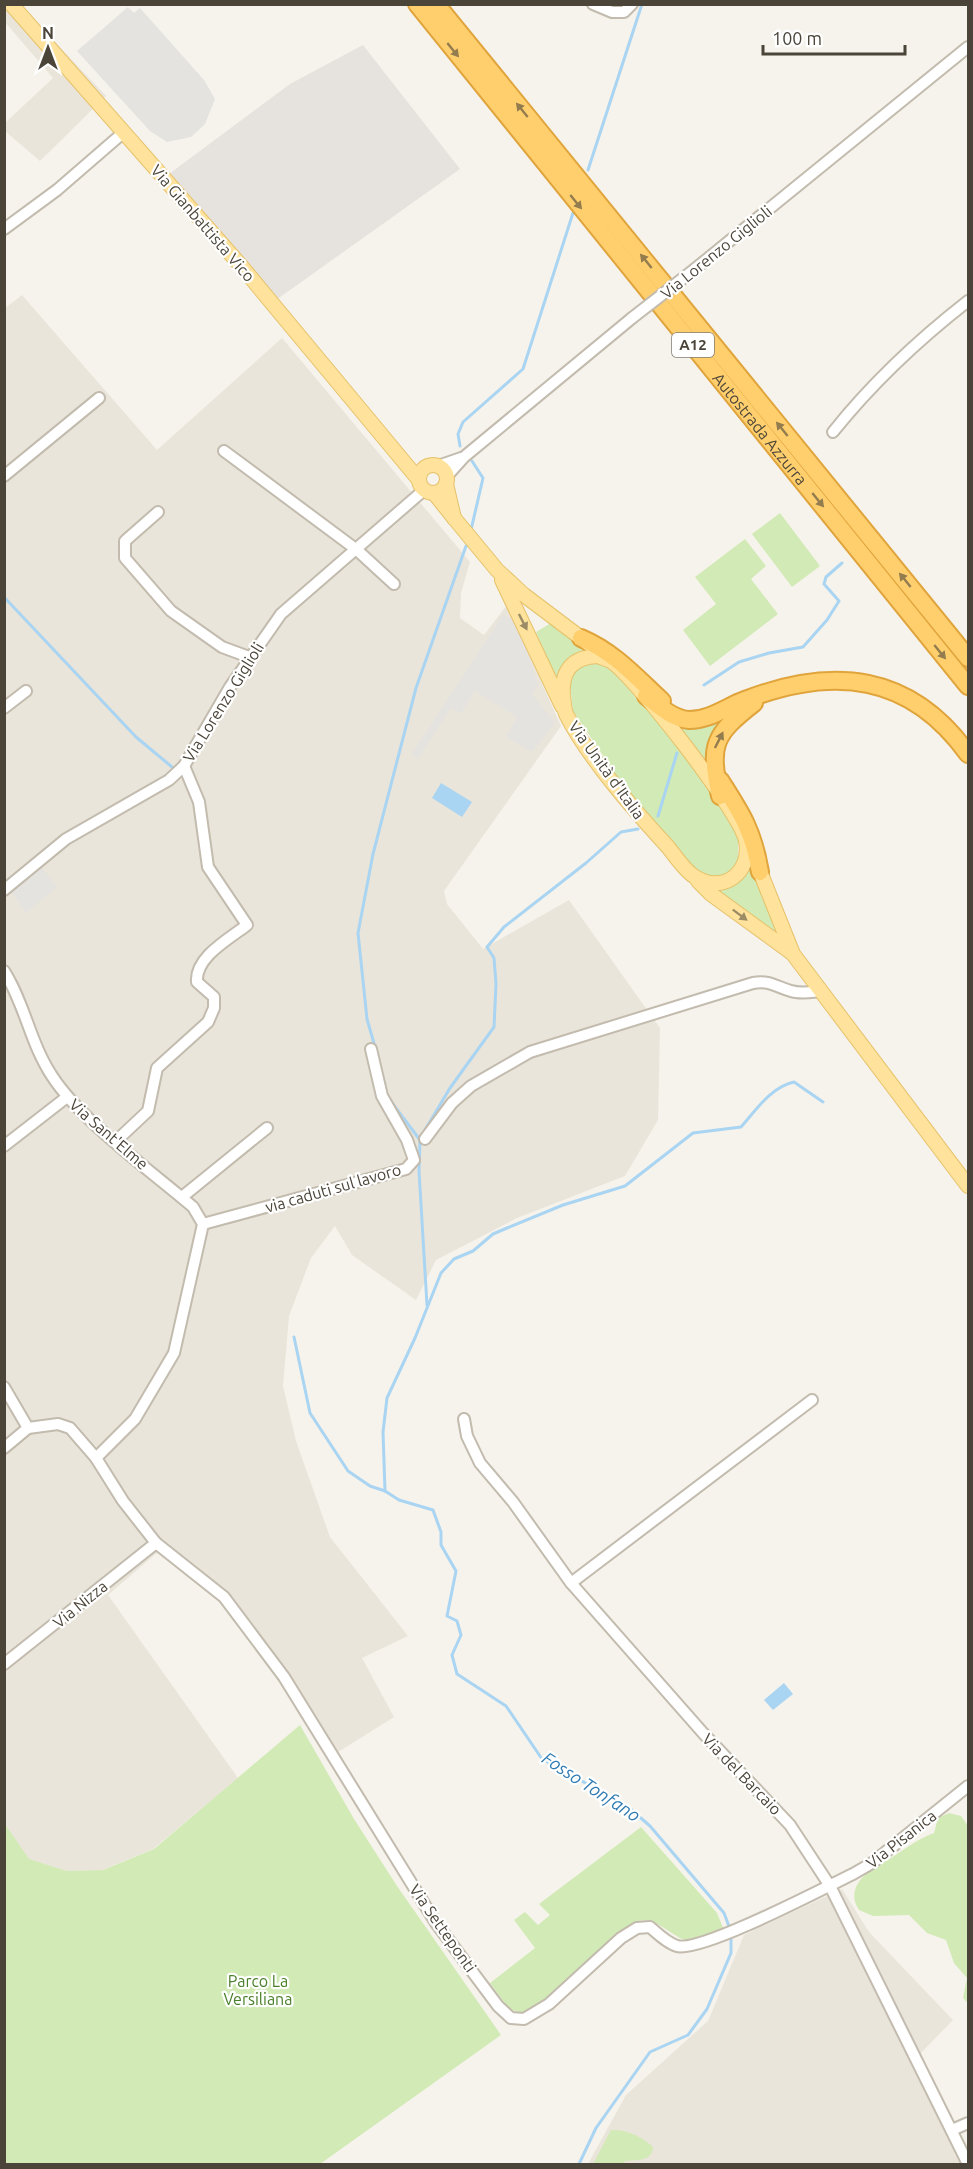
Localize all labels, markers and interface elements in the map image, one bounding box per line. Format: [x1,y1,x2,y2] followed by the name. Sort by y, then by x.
[18,18,78,78] north arrow
[763,18,906,56] scale bar
[42,24,54,42] text: N
[772,28,822,48] text: 100 m
[447,42,460,58] one-way arrow
[516,102,529,118] one-way arrow
[147,161,259,285] street label: Via Gianbattista Vico
[570,194,582,209] one-way arrow
[657,202,775,302] street label: Via Lorenzo Giglioli
[640,254,652,269] one-way arrow
[672,333,714,357] road number: A12
[709,369,811,488] street label: Autostrada Azzurra
[776,422,789,437] one-way arrow
[811,492,824,508] one-way arrow
[899,573,912,588] one-way arrow
[519,614,528,631] one-way arrow
[179,639,267,765] street label: Via Lorenzo Giglioli
[934,644,946,659] one-way arrow
[565,718,649,822] street label: Via Unità d'Italia
[714,731,724,748] one-way arrow
[732,908,747,920] one-way arrow
[66,1095,152,1173] street label: Via Sant'Elme
[263,1160,403,1216] street label: via caduti sul lavoro
[49,1577,111,1631] street label: Via Nizza
[699,1730,785,1818] street label: Via del Barcaio
[538,1747,644,1826] water label: Fosso Tonfano
[862,1806,940,1872] street label: Via Pisanica
[406,1881,480,1975] street label: Via Setteponti
[224,1972,292,2008] park label: Parco La Versiliana

